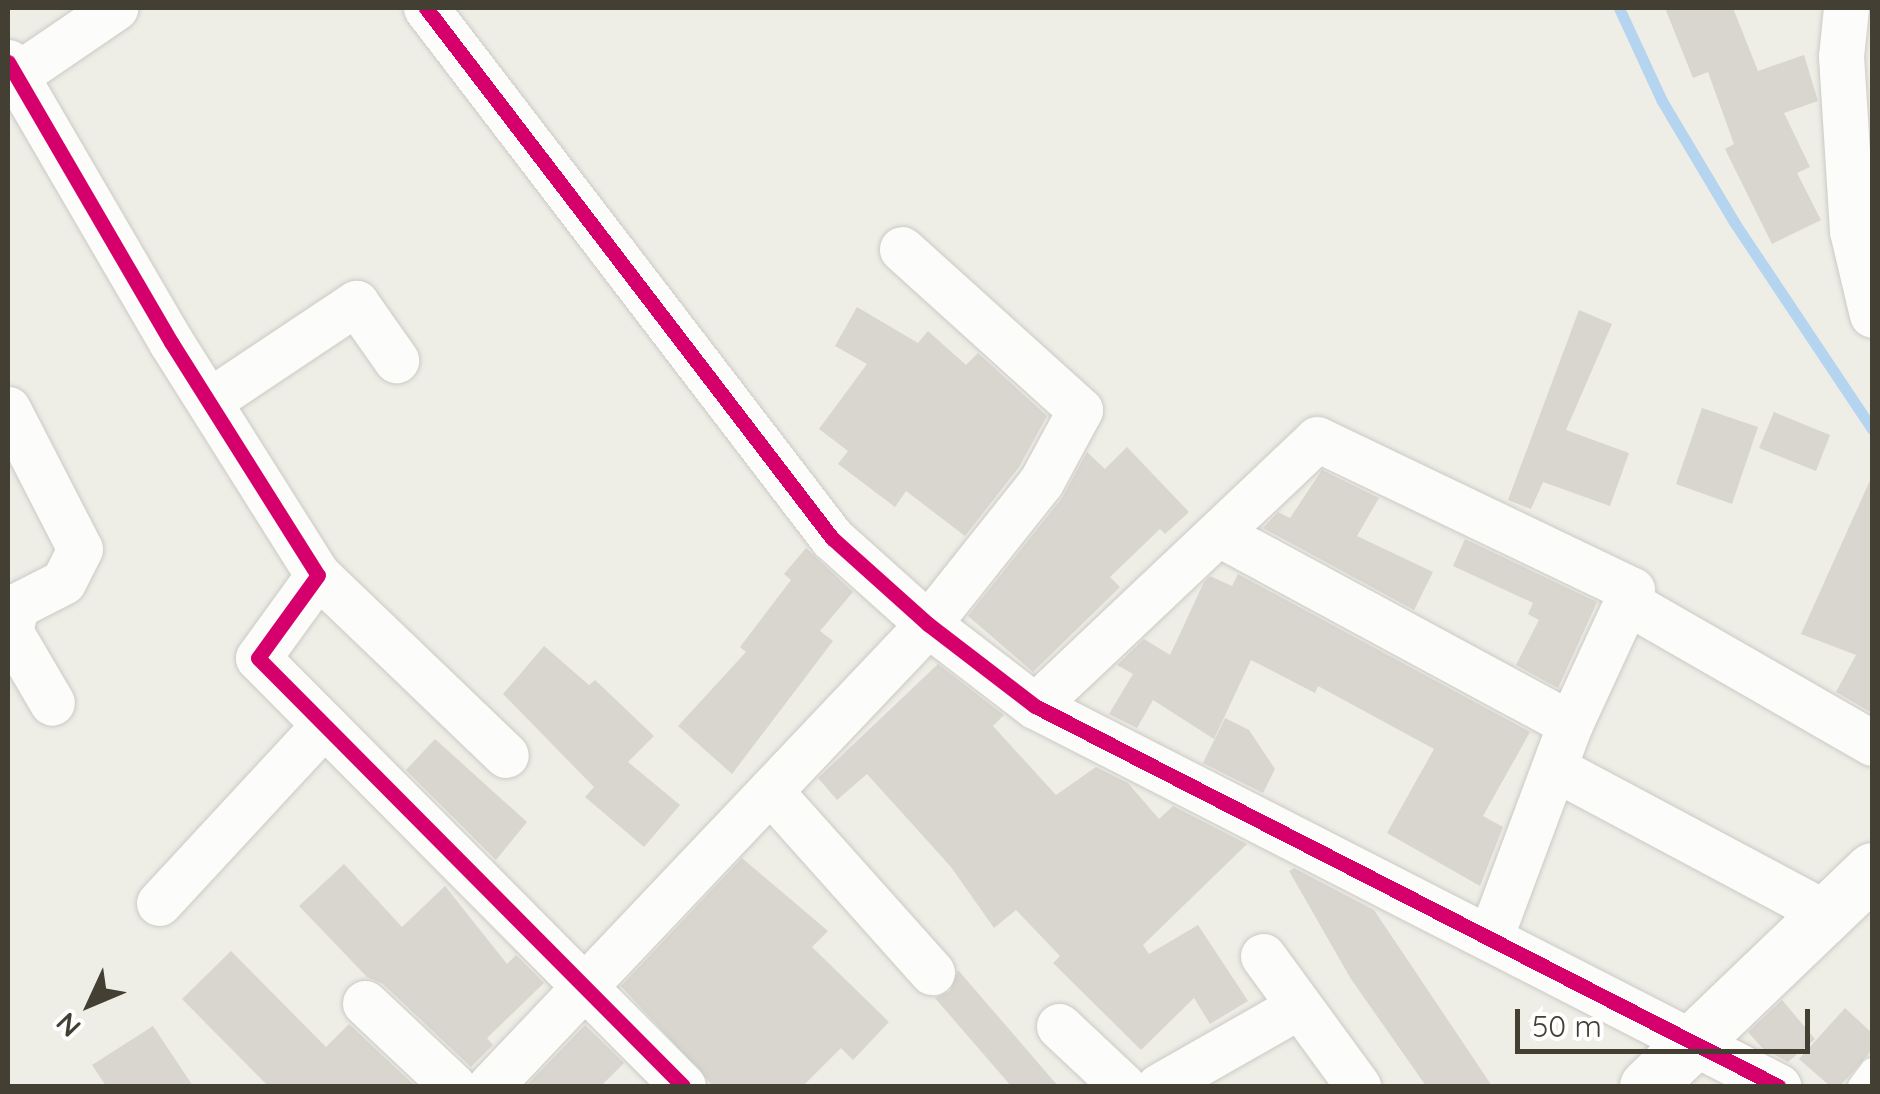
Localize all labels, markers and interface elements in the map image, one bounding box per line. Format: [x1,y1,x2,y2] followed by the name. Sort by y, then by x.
[40,954,140,1054] north arrow
[1520,989,1815,1051] scale bar
[48,1006,88,1045] text: N
[1532,1007,1602,1045] text: 50 m

